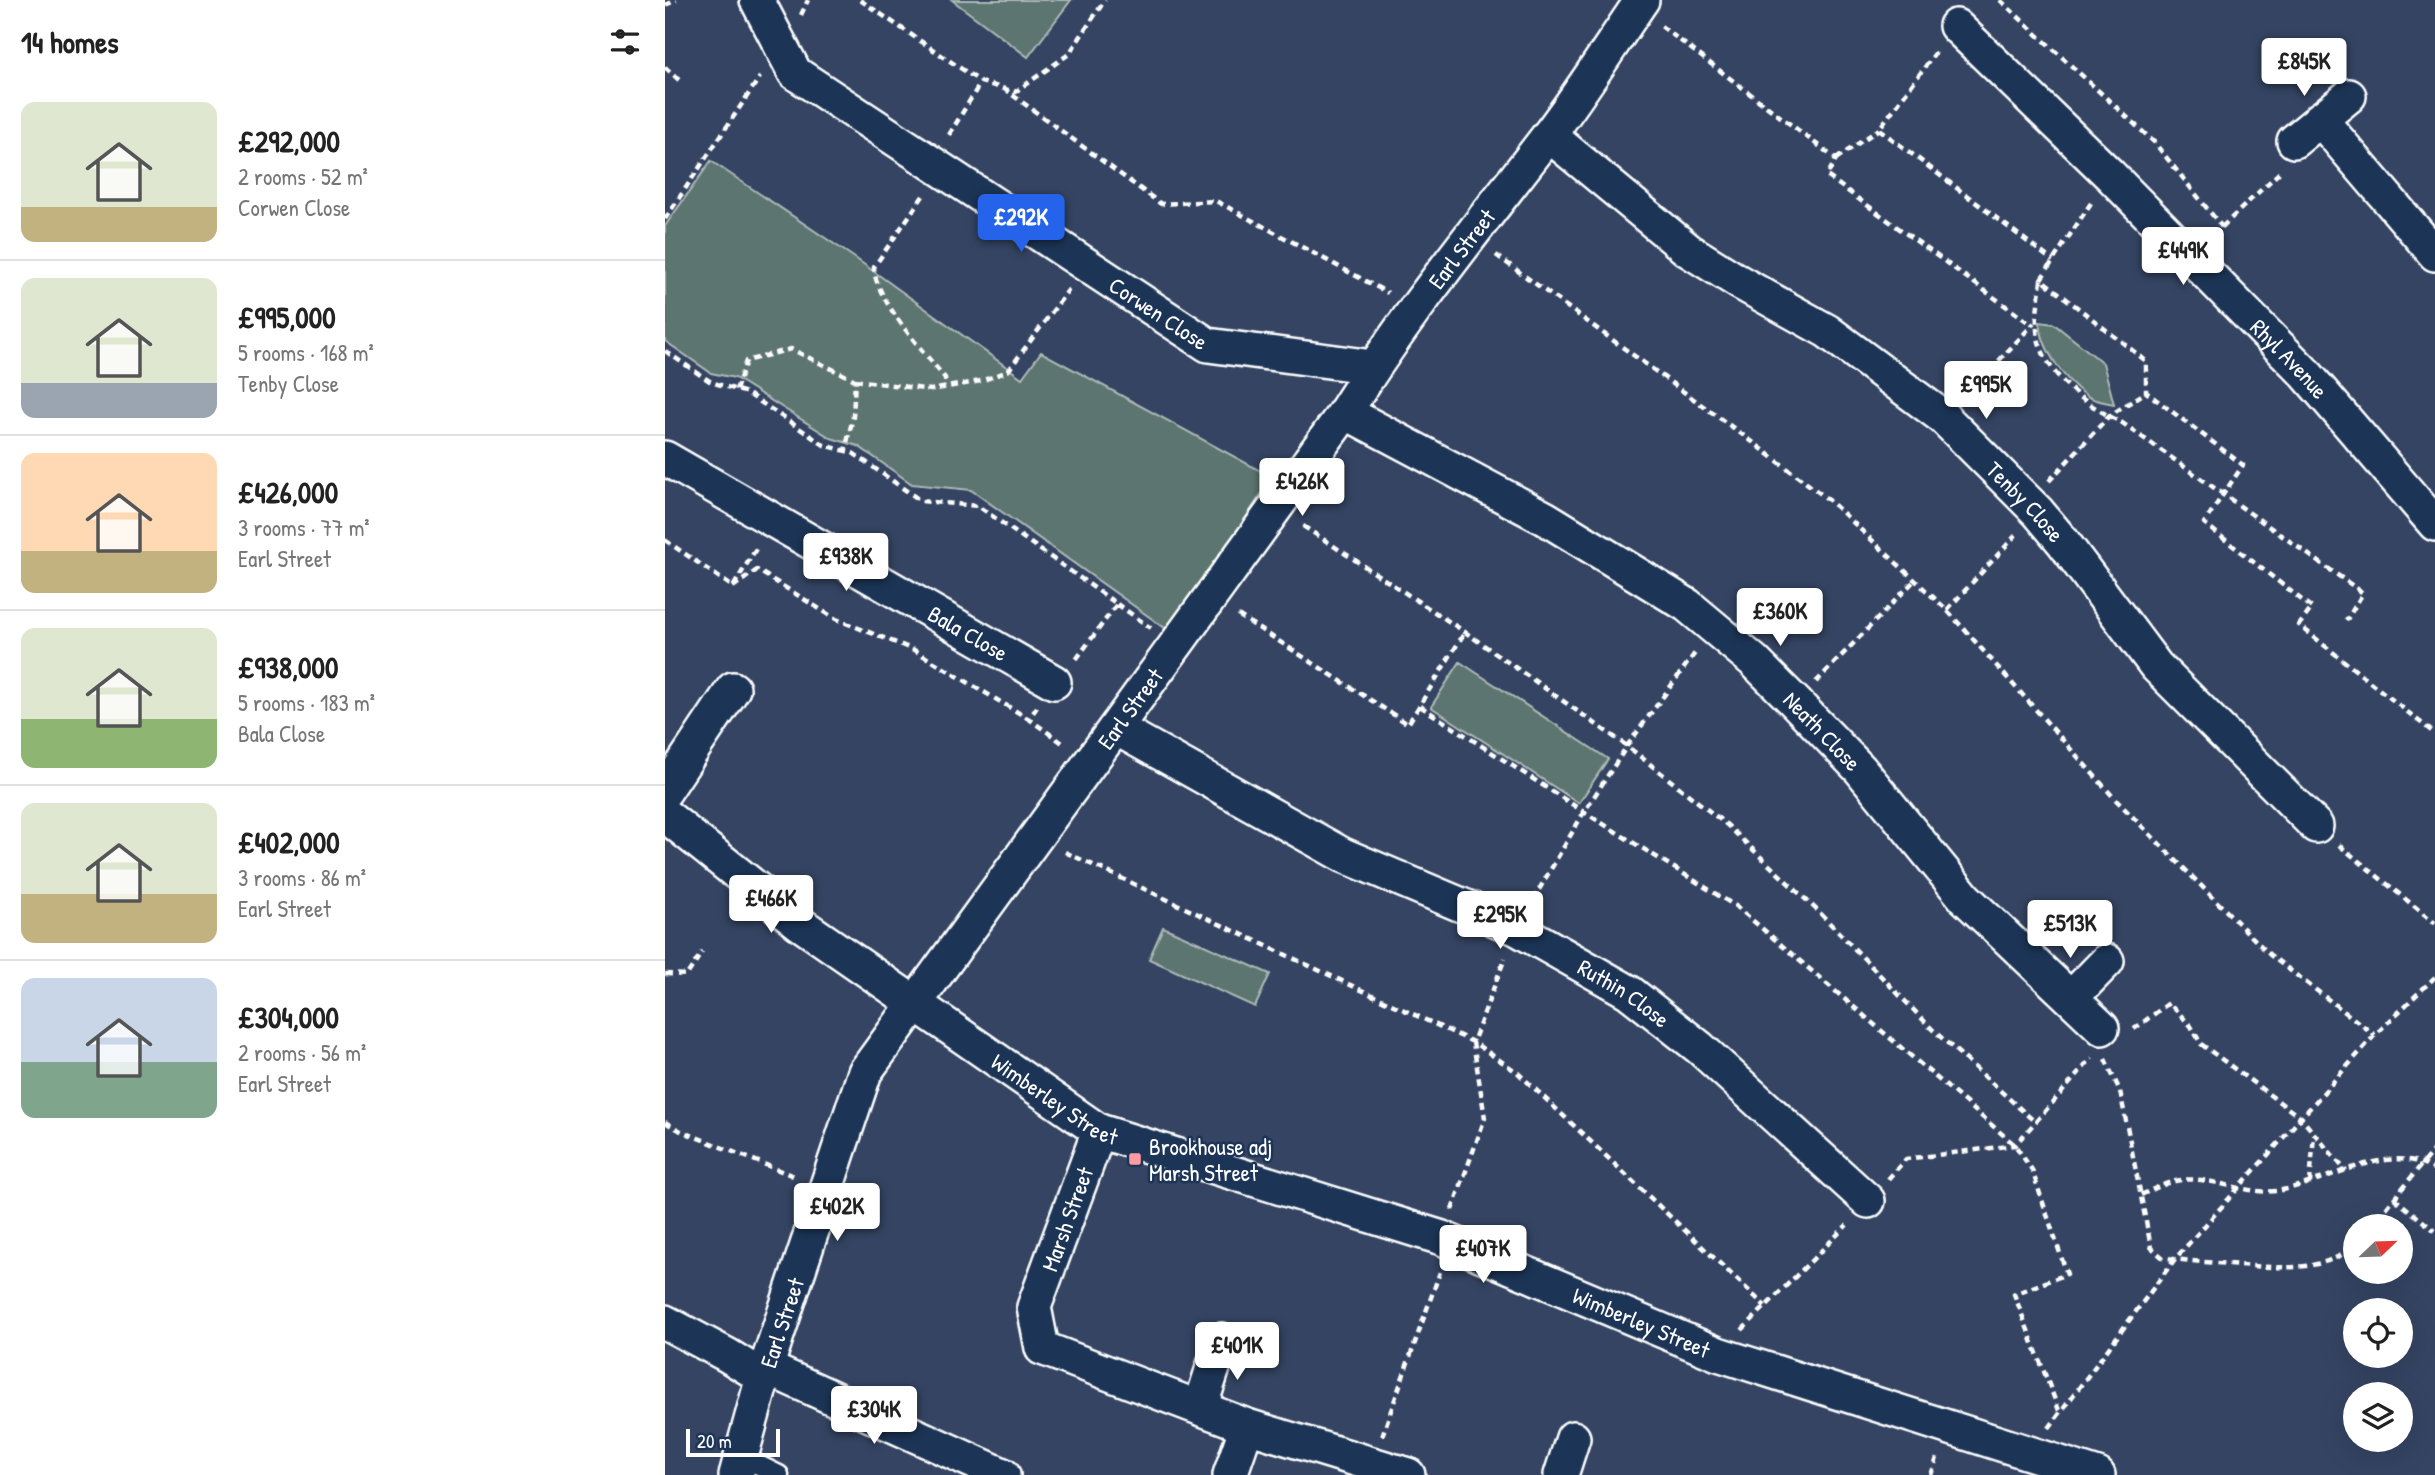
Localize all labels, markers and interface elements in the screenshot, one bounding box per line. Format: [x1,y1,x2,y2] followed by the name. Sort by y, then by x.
[21,22,119,62] text: 14 homes
[606,23,644,61] icon: filters
[2255,38,2353,98] pin: £845K
[2278,45,2331,76] text: £845K
[238,121,340,161] text: £292,000
[77,130,161,214] icon: home
[238,161,368,192] text: 2 rooms · 52 m²
[238,192,350,223] text: Corwen Close
[972,194,1070,254] pin: £292K
[994,201,1048,232] text: £292K
[1420,201,1502,295] street label: Earl Street
[2134,228,2232,287] pin: £449K
[2158,234,2208,265] text: £449K
[1103,269,1214,356] street label: Corwen Close
[238,297,336,337] text: £995,000
[77,306,161,390] icon: home
[2244,312,2336,405] street label: Rhyl Avenue
[238,337,374,368] text: 5 rooms · 168 m²
[1937,362,2035,421] pin: £995K
[238,368,339,399] text: Tenby Close
[1960,368,2012,399] text: £995K
[1980,454,2072,548] street label: Tenby Close
[1253,458,1351,518] pin: £426K
[1275,465,1329,496] text: £426K
[238,472,338,512] text: £426,000
[77,481,161,565] icon: home
[238,512,370,543] text: 3 rooms · 77 m²
[797,534,895,593] pin: £938K
[819,540,873,571] text: £938K
[238,543,331,574] text: Earl Street
[1731,588,1829,648] pin: £360K
[1753,595,1807,626] text: £360K
[923,597,1014,668] street label: Bala Close
[238,647,338,687] text: £938,000
[77,656,161,740] icon: home
[1090,661,1170,755] street label: Earl Street
[1777,684,1868,777] street label: Neath Close
[238,687,375,718] text: 5 rooms · 183 m²
[238,718,325,749] text: Bala Close
[238,822,340,862] text: £402,000
[77,831,161,915] icon: home
[238,862,366,893] text: 3 rooms · 86 m²
[722,876,820,935] pin: £466K
[745,882,797,913] text: £466K
[1451,892,1549,951] pin: £295K
[238,893,331,924] text: Earl Street
[1473,898,1527,929] text: £295K
[2021,900,2119,960] pin: £513K
[2043,907,2097,938] text: £513K
[1573,951,1677,1034] street label: Ruthin Close
[238,997,339,1037] text: £304,000
[77,1006,161,1090] icon: home
[238,1037,366,1068] text: 2 rooms · 56 m²
[986,1046,1123,1152] street label: Wimberley Street
[238,1068,331,1099] text: Earl Street
[1149,1131,1272,1188] place label: Brookhouse adj Marsh Street
[1127,1151,1143,1167] marker: Brookhouse adj Marsh Street
[1034,1162,1101,1275] street label: Marsh Street
[788,1184,886,1243] pin: £402K
[810,1190,864,1221] text: £402K
[2343,1214,2413,1284] north arrow
[2343,1214,2413,1452] map controls
[1434,1226,1532,1285] pin: £407K
[1456,1232,1511,1263] text: £407K
[752,1273,811,1372] street label: Earl Street
[1568,1279,1716,1365] street label: Wimberley Street
[2343,1298,2413,1368] button: locate
[1188,1322,1286,1382] pin: £401K
[1211,1329,1263,1360] text: £401K
[2343,1382,2413,1452] button: layers
[825,1386,923,1446] pin: £304K
[847,1393,901,1424] text: £304K
[686,1426,781,1458] scale bar
[697,1428,732,1454] text: 20 m

